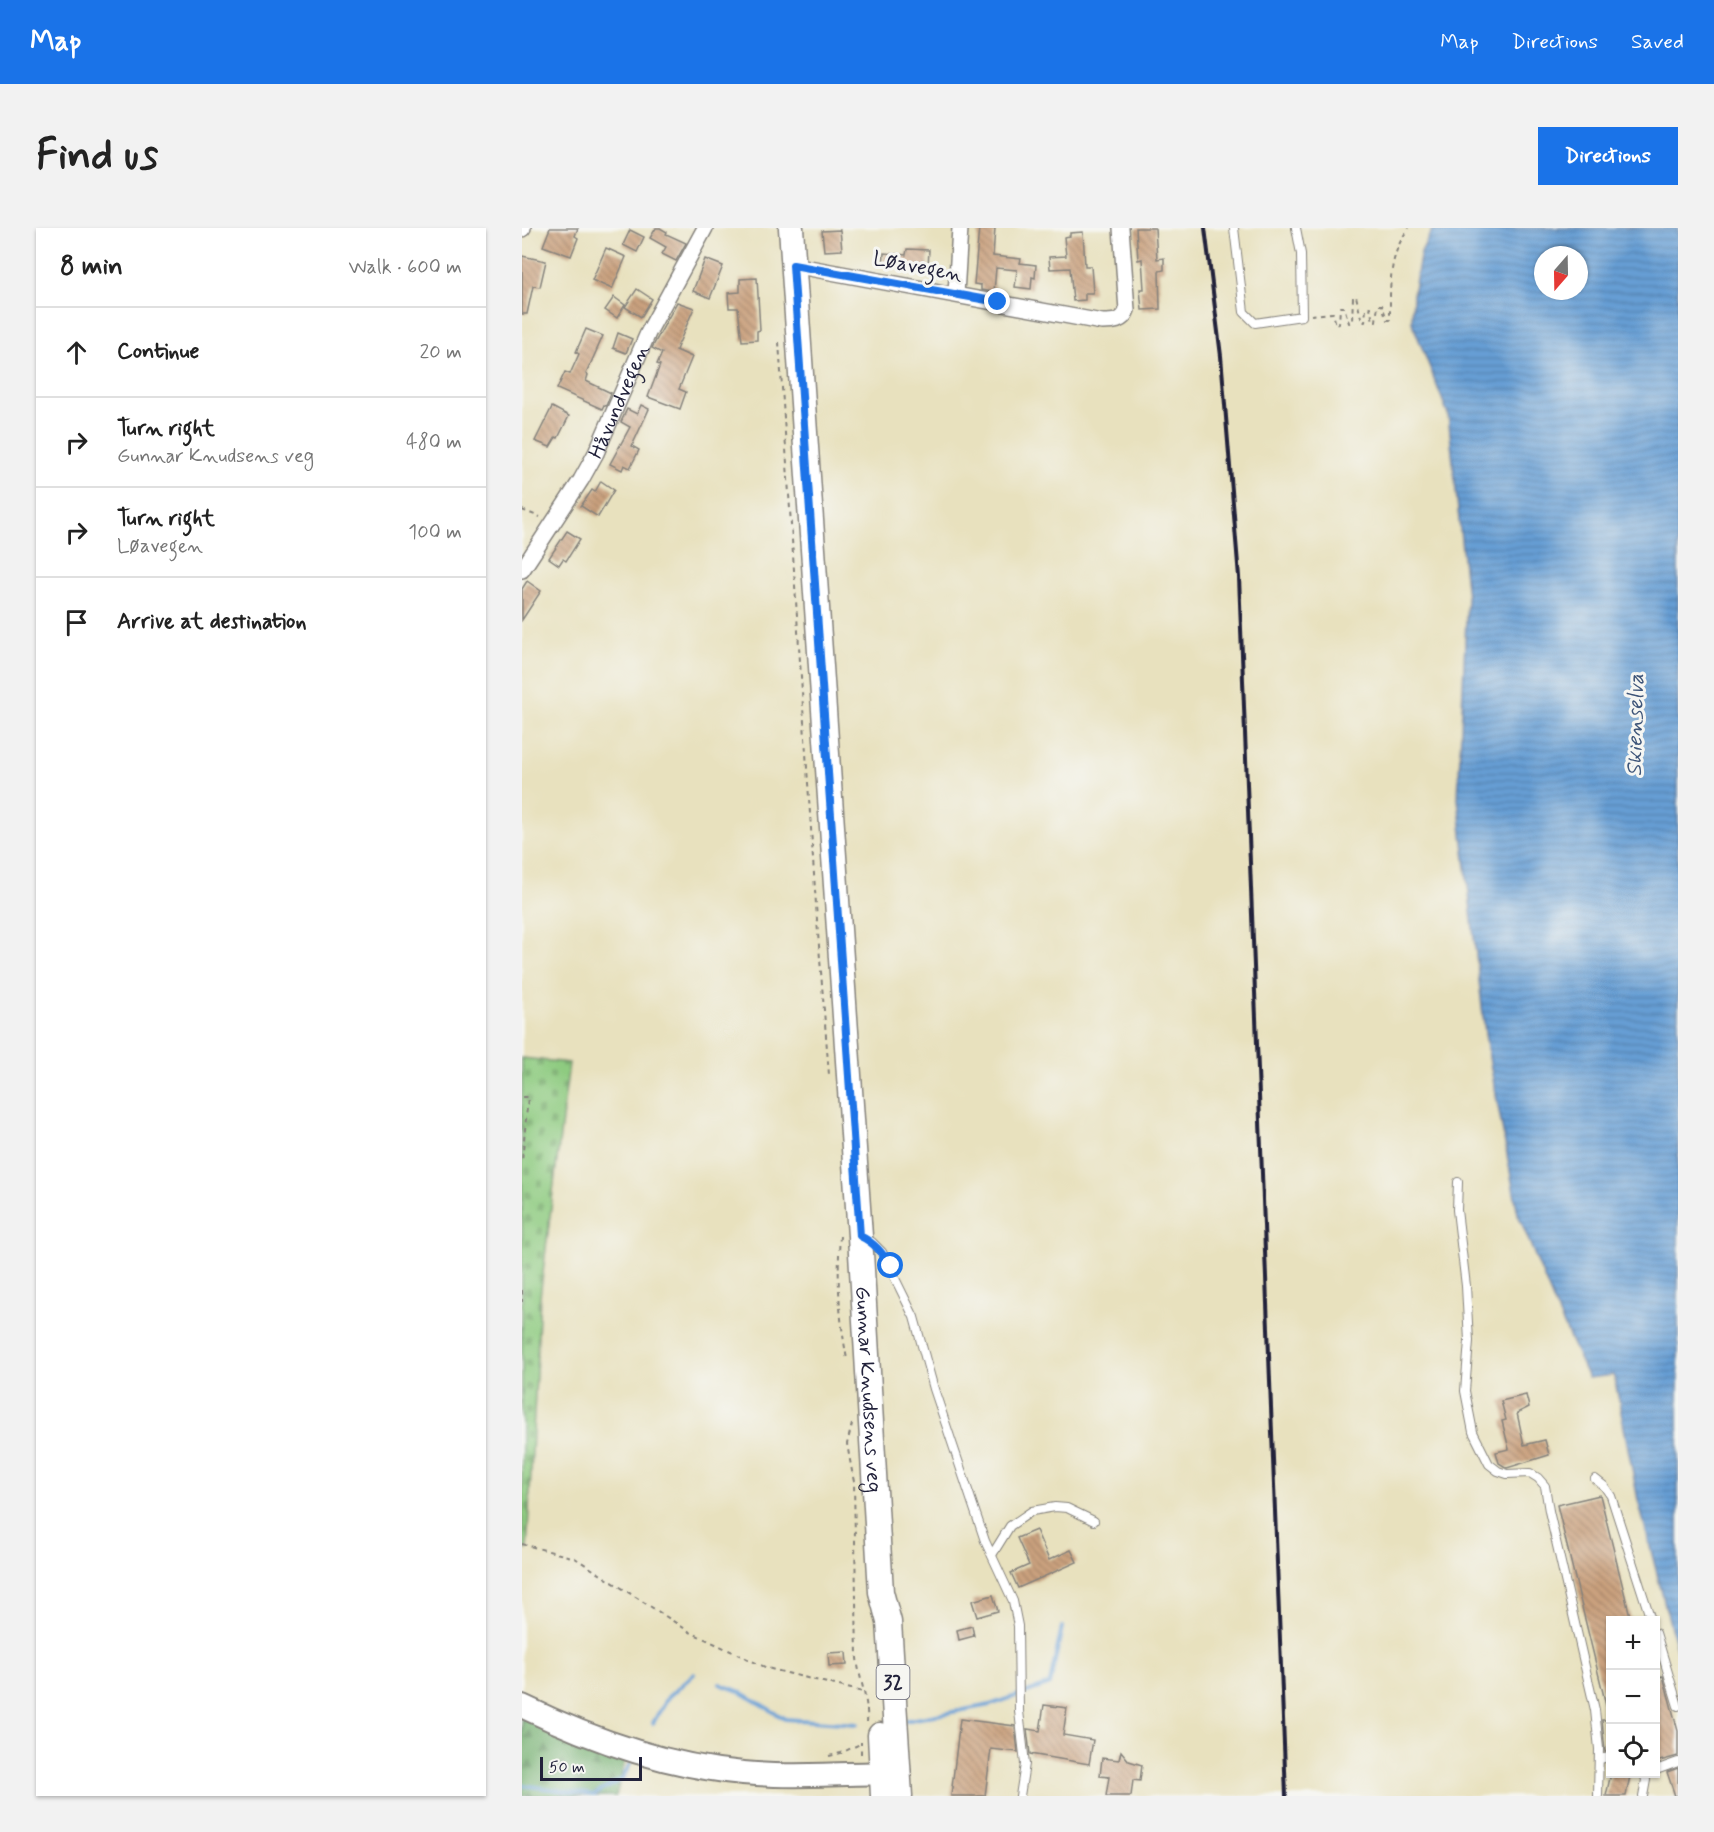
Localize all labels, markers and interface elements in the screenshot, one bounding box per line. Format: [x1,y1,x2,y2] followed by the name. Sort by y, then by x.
[30,24,81,61] text: Map
[1440,28,1479,56] text: Map
[1512,28,1598,56] text: Directions
[1631,28,1684,56] text: Saved
[1538,127,1678,185] button: Directions
[36,129,158,184] text: Find us
[870,245,965,291] street label: Løavegen
[1534,246,1588,300] north arrow
[60,250,123,284] text: 8 min
[348,254,462,281] text: Walk · 600 m
[984,288,1010,314] route end
[60,336,93,369] icon: ahead
[117,338,199,366] text: Continue
[419,339,462,366] text: 20 m
[582,339,657,463] street label: Håvundvegen
[117,415,215,443] text: Turn right
[60,426,93,459] icon: right
[406,429,462,456] text: 480 m
[117,443,314,470] text: Gunnar Knudsens veg
[117,505,215,533] text: Turn right
[60,516,93,549] icon: right
[408,519,462,546] text: 100 m
[117,533,203,560] text: Løavegen
[60,606,93,639] icon: arrive
[117,608,307,636] text: Arrive at destination
[1621,673,1651,777] water label: Skienselva
[877,1252,903,1278] route start
[848,1285,888,1494] street label: Gunnar Knudsens veg
[1606,1616,1660,1778] map controls
[1606,1616,1660,1670] button: +
[876,1665,910,1699] road number: 32
[1606,1670,1660,1724] button: −
[1606,1724,1660,1778] button: locate
[540,1754,642,1782] scale bar
[549,1757,585,1778] text: 50 m

